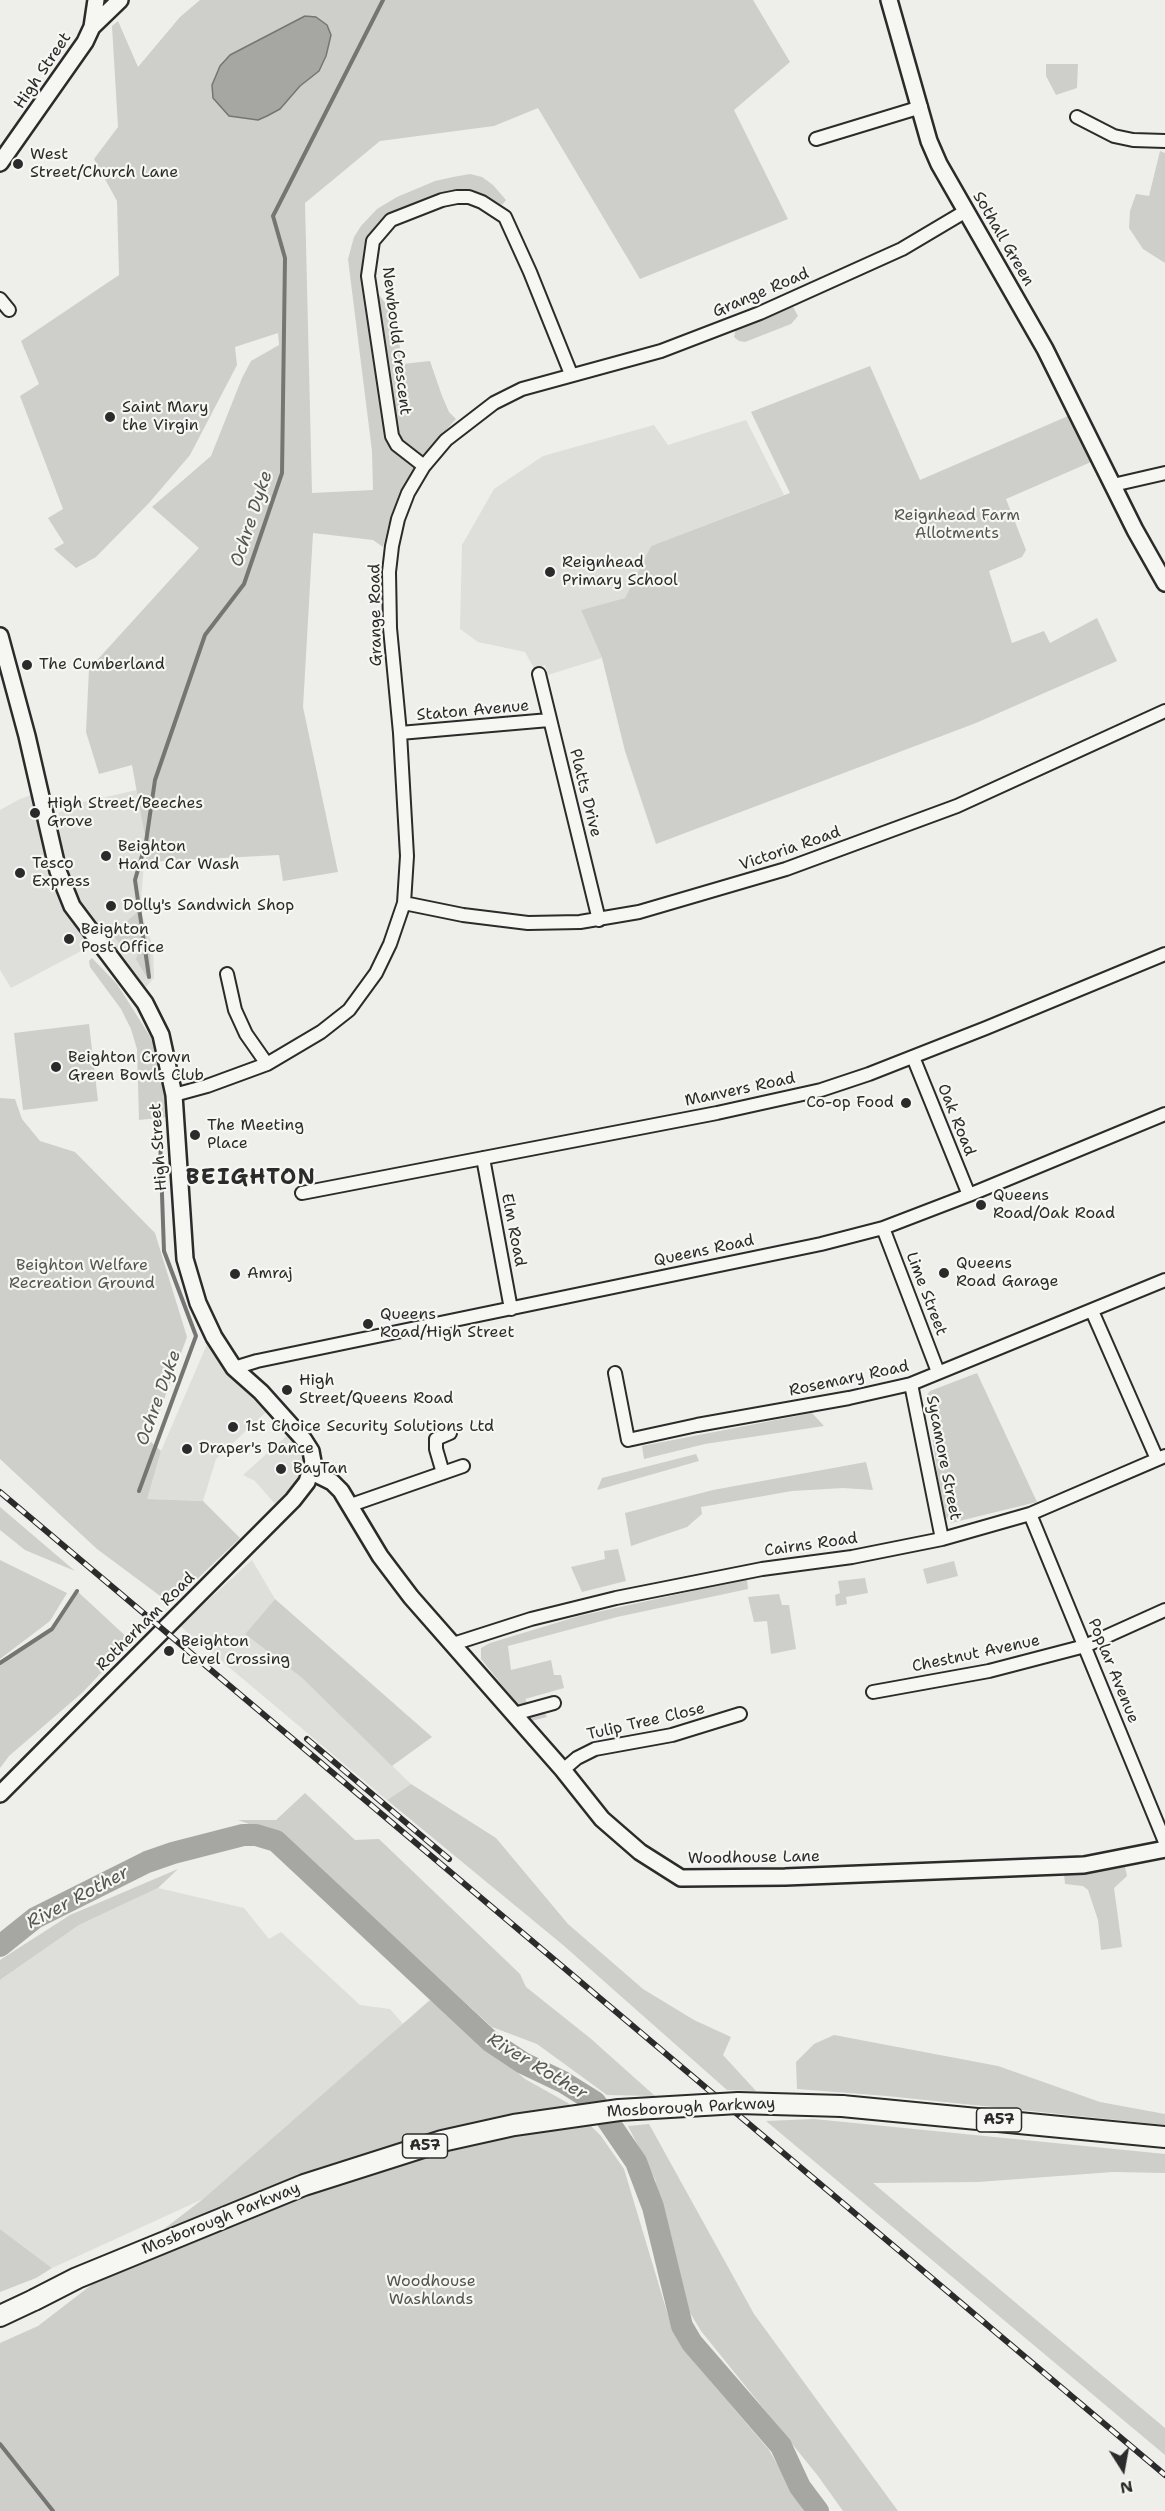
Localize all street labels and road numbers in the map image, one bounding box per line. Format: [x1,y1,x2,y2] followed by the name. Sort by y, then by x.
[10,29,76,113] street label: High Street
[968,188,1038,290] street label: Sothall Green
[710,264,812,322] street label: Grange Road
[377,266,415,416] street label: Newbould Crescent
[366,564,386,666] street label: Grange Road
[416,697,530,725] street label: Staton Avenue
[565,747,605,839] street label: Platts Drive
[737,823,843,875] street label: Victoria Road
[683,1069,797,1111] street label: Manvers Road
[933,1081,979,1159] street label: Oak Road
[146,1102,172,1192] street label: High Street
[497,1192,529,1268] street label: Elm Road
[652,1231,756,1271] street label: Queens Road
[901,1250,951,1338] street label: Lime Street
[787,1357,911,1401] street label: Rosemary Road
[921,1394,965,1522] street label: Sycamore Street
[763,1529,859,1561] street label: Cairns Road
[93,1569,199,1675] street label: Rotherham Road
[1083,1616,1143,1726] street label: Poplar Avenue
[910,1631,1042,1677] street label: Chestnut Avenue
[585,1699,707,1745] street label: Tulip Tree Close
[688,1847,820,1869] street label: Woodhouse Lane
[606,2094,776,2122] street label: Mosborough Parkway
[976,2108,1022,2132] road number: A57
[402,2134,448,2158] road number: A57
[139,2178,303,2260] street label: Mosborough Parkway

